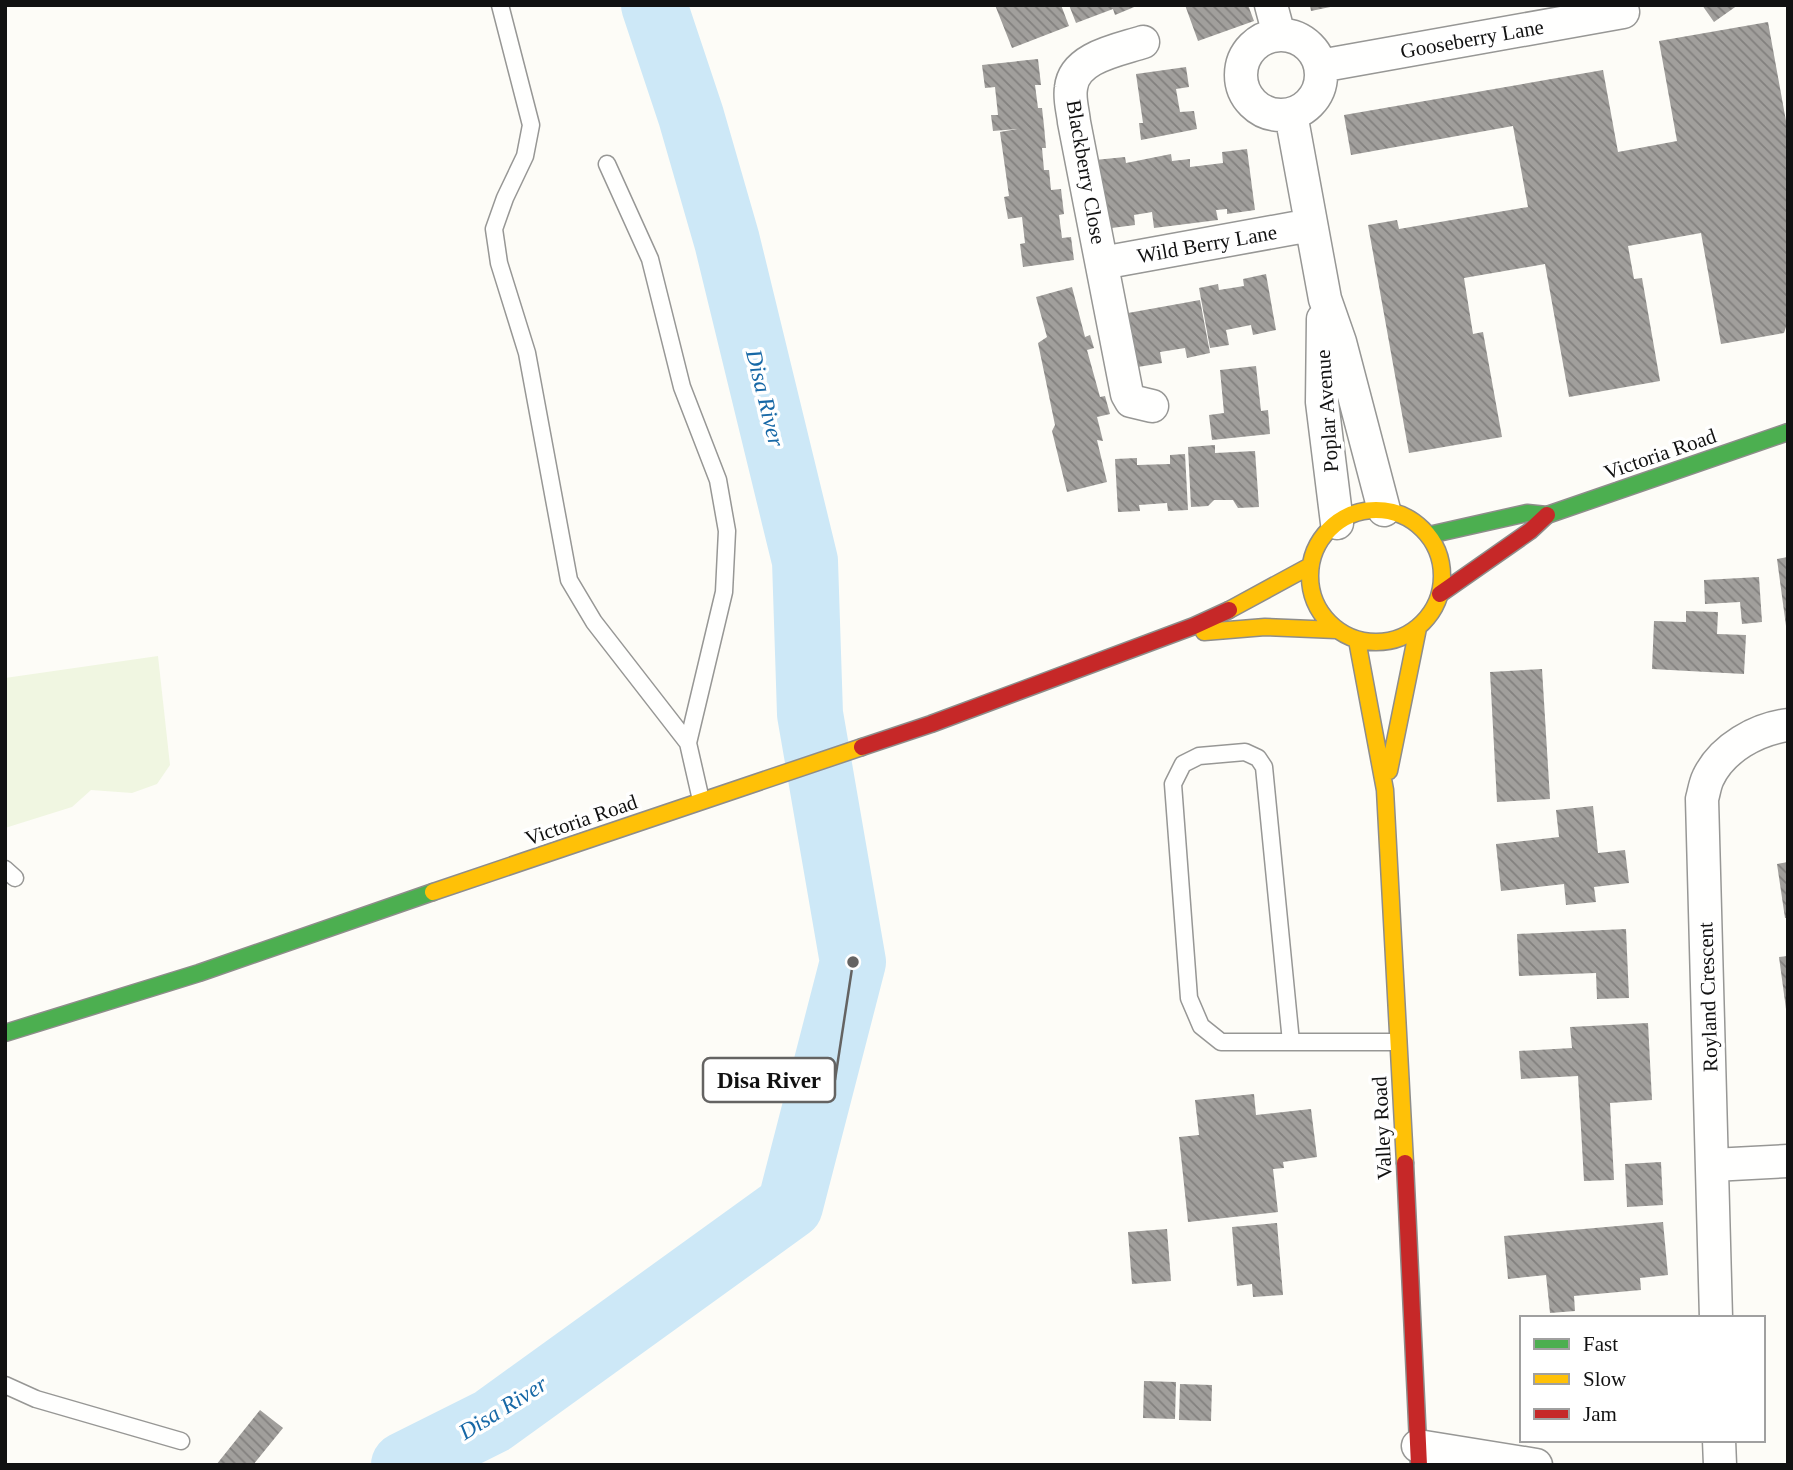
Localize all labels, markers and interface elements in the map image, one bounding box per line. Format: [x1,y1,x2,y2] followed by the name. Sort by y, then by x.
[1398,15,1546,63] street label: Gooseberry Lane
[1061,98,1111,246] street label: Blackberry Close
[1135,220,1279,268] street label: Wild Berry Lane
[741,346,789,450] water label: Disa River
[1311,349,1343,473] street label: Poplar Avenue
[1601,423,1720,484] street label: Victoria Road
[522,789,641,850] street label: Victoria Road
[1693,922,1723,1072] street label: Royland Crescent
[703,1058,835,1102] callout: Disa River
[717,1068,821,1093] text: Disa River
[1367,1075,1397,1180] street label: Valley Road
[1520,1316,1765,1442] legend
[1583,1332,1618,1356] text: Fast
[1583,1367,1627,1391] text: Slow
[454,1371,552,1445] water label: Disa River
[1583,1402,1617,1426] text: Jam

